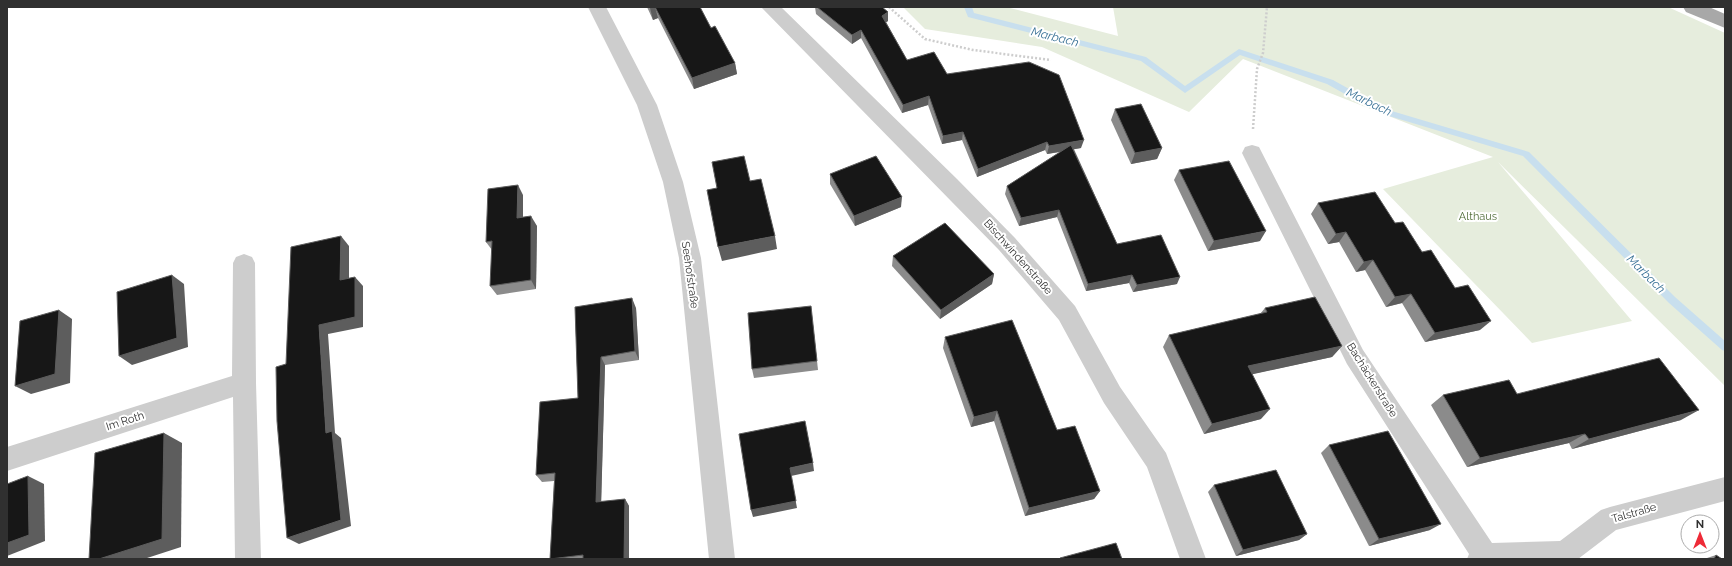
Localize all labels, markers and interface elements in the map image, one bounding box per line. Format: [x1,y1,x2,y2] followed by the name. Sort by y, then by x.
[1030,24,1081,50] water label: Marbach
[1344,85,1394,119] water label: Marbach
[1459,210,1497,223] park label: Althaus
[981,217,1055,297] street label: Bischwindenstraße
[679,241,701,310] street label: Seehofstraße
[1624,252,1668,296] water label: Marbach
[1344,341,1400,420] street label: Bachäckerstraße
[104,409,146,433] street label: Im Roth
[1610,500,1658,526] street label: Talstraße
[1680,514,1720,554] north arrow
[1696,518,1704,531] text: N

